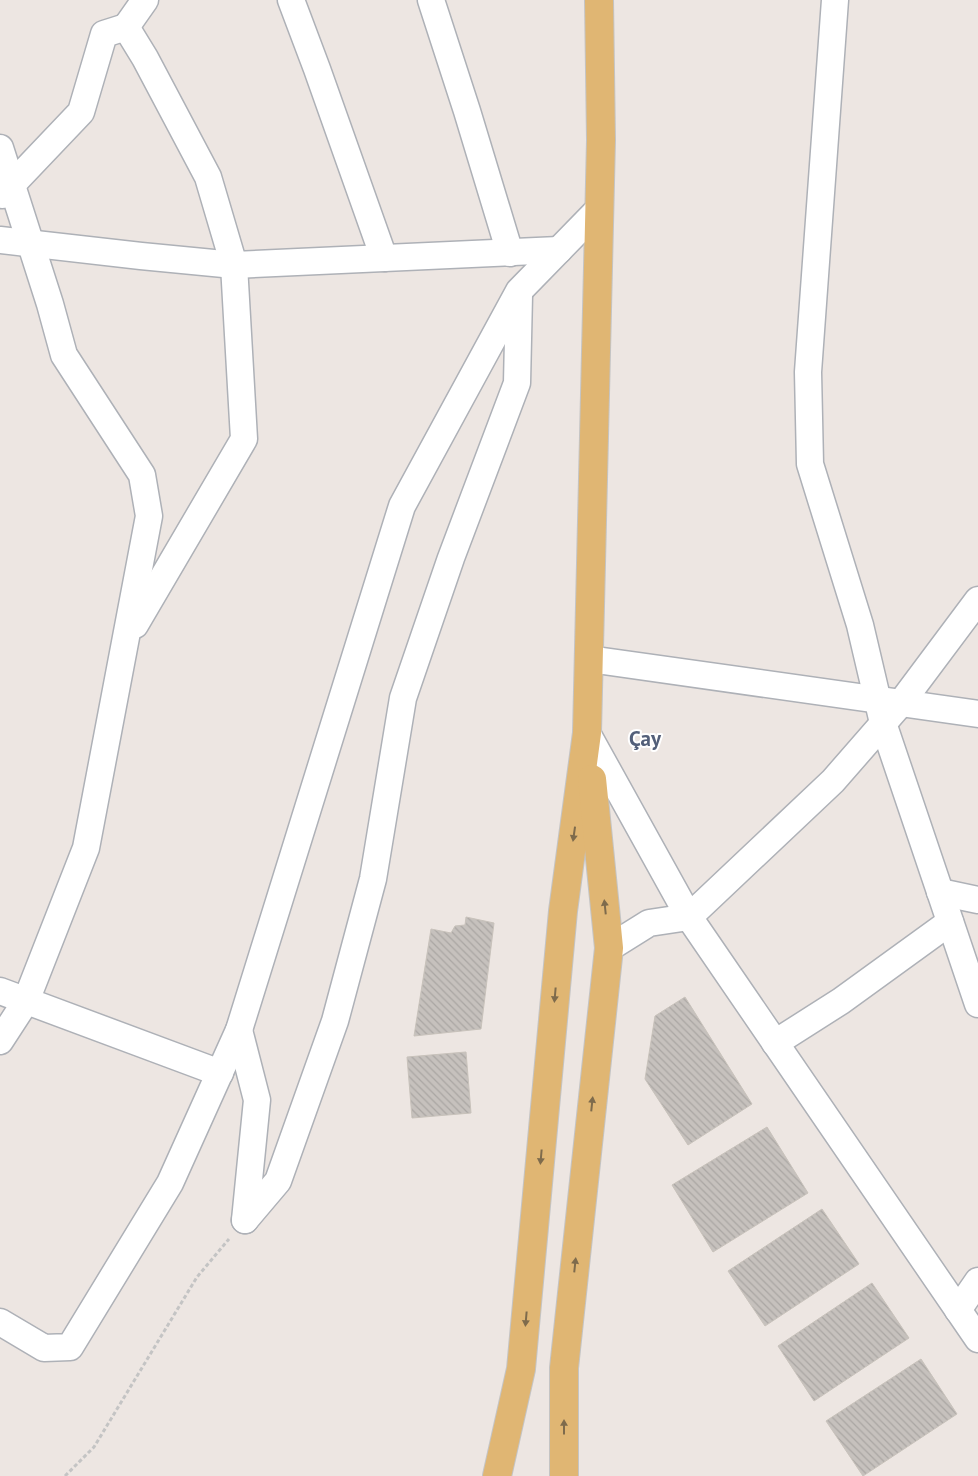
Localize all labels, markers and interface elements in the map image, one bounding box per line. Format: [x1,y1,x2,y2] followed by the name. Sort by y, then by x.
[629,725,662,752] district label: Çay
[569,826,577,842] one-way arrow
[601,899,609,915] one-way arrow
[551,987,559,1003] one-way arrow
[589,1095,597,1111] one-way arrow
[537,1149,545,1165] one-way arrow
[571,1257,579,1273] one-way arrow
[522,1311,530,1327] one-way arrow
[560,1419,568,1435] one-way arrow

